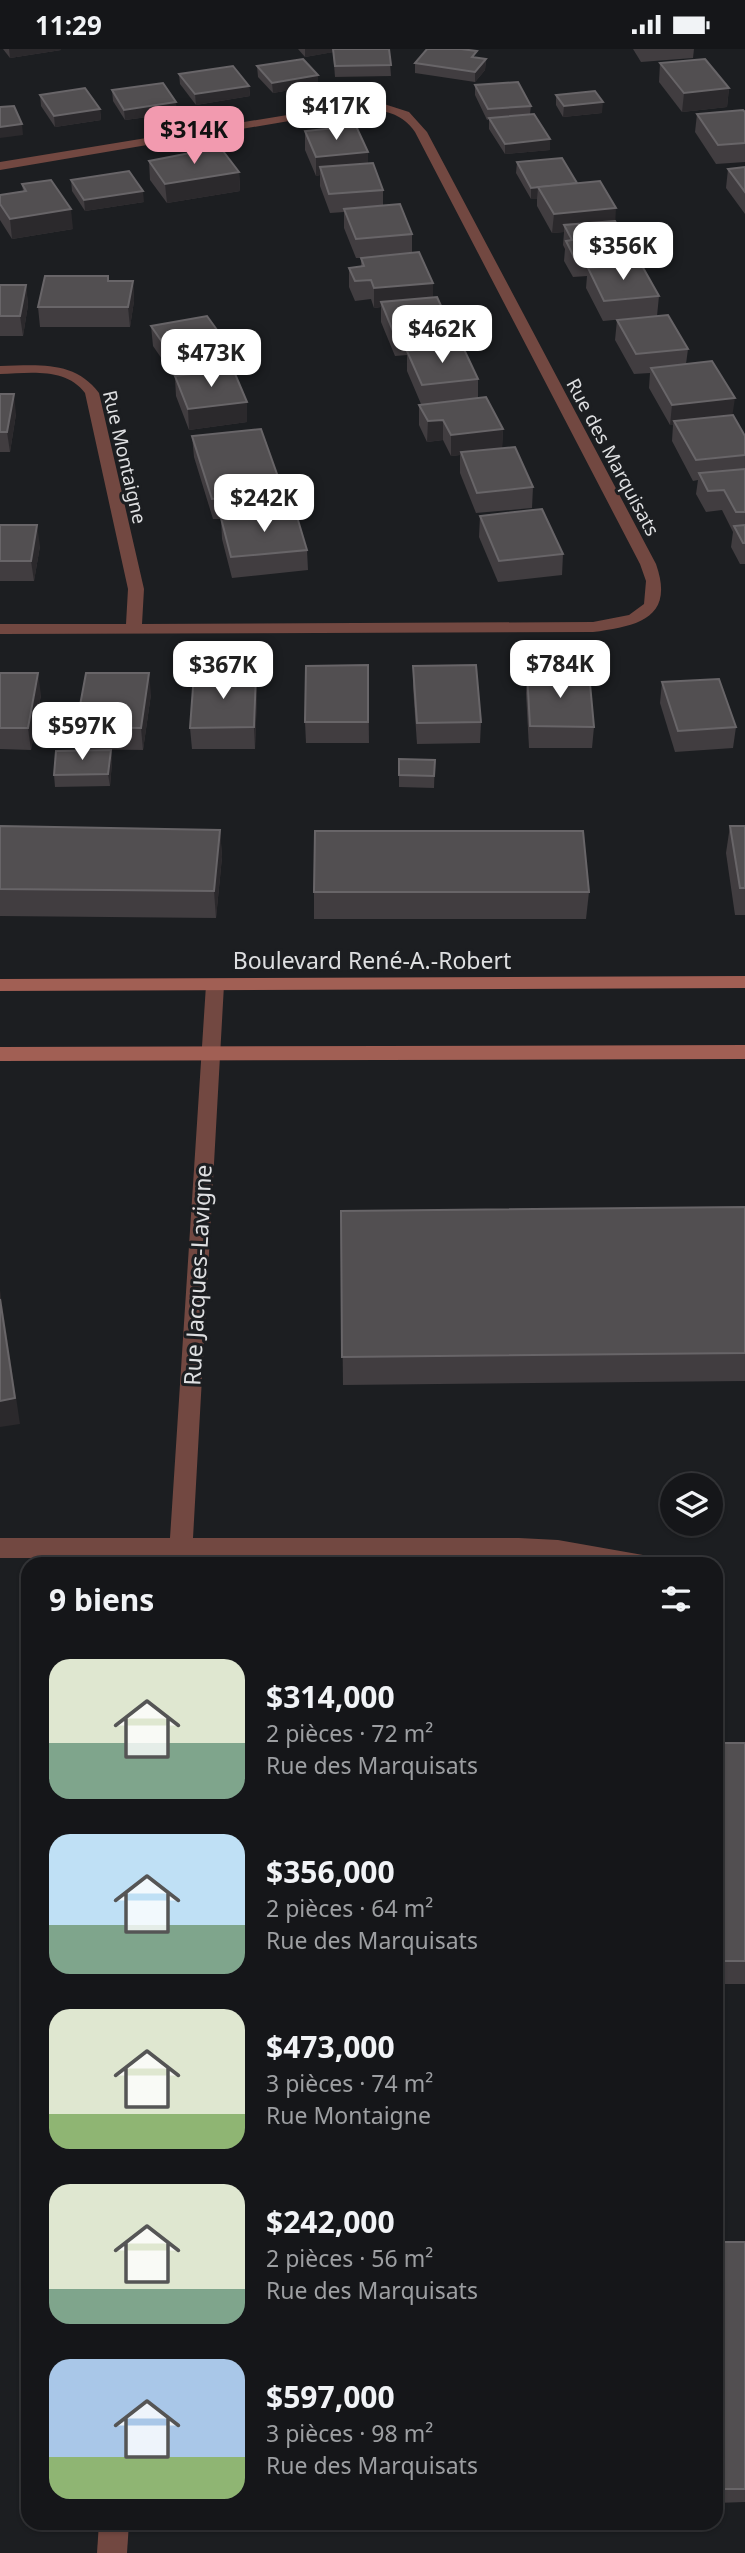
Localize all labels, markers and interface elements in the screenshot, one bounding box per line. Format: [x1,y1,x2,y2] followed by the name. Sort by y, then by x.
[35,7,102,43] text: 11:29
[287,83,385,142] pin: $417K
[302,89,370,121] text: $417K
[145,107,243,166] pin: $314K
[160,113,228,145] text: $314K
[574,223,672,282] pin: $356K
[589,229,657,261] text: $356K
[393,305,491,365] pin: $462K
[408,312,476,344] text: $462K
[162,329,260,389] pin: $473K
[177,336,245,368] text: $473K
[560,374,666,540] street label: Rue des Marquisats
[97,388,153,526] street label: Rue Montaigne
[215,475,313,534] pin: $242K
[230,481,298,513] text: $242K
[174,641,272,701] pin: $367K
[511,641,609,700] pin: $784K
[526,647,594,679] text: $784K
[189,648,257,680] text: $367K
[33,703,131,762] pin: $597K
[48,709,116,741] text: $597K
[233,944,511,976] street label: Boulevard René-A.-Robert
[175,1164,219,1386] street label: Rue Jacques-Lavigne
[660,1473,723,1536] map controls
[660,1473,723,1536] button: layers
[49,1579,154,1620] text: 9 biens
[657,1580,695,1618] icon: filters
[266,1676,395,1717] text: $314,000
[105,1687,189,1771] icon: home
[266,1717,433,1749] text: 2 pièces · 72 m²
[266,1749,478,1781] text: Rue des Marquisats
[266,1851,395,1892] text: $356,000
[105,1862,189,1946] icon: home
[266,1892,433,1924] text: 2 pièces · 64 m²
[266,1924,478,1956] text: Rue des Marquisats
[266,2026,395,2067] text: $473,000
[105,2037,189,2121] icon: home
[266,2067,433,2099] text: 3 pièces · 74 m²
[266,2099,431,2131] text: Rue Montaigne
[266,2201,395,2242] text: $242,000
[105,2212,189,2296] icon: home
[266,2242,433,2274] text: 2 pièces · 56 m²
[266,2274,478,2306] text: Rue des Marquisats
[266,2376,395,2417] text: $597,000
[105,2387,189,2471] icon: home
[266,2417,433,2449] text: 3 pièces · 98 m²
[266,2449,478,2481] text: Rue des Marquisats

